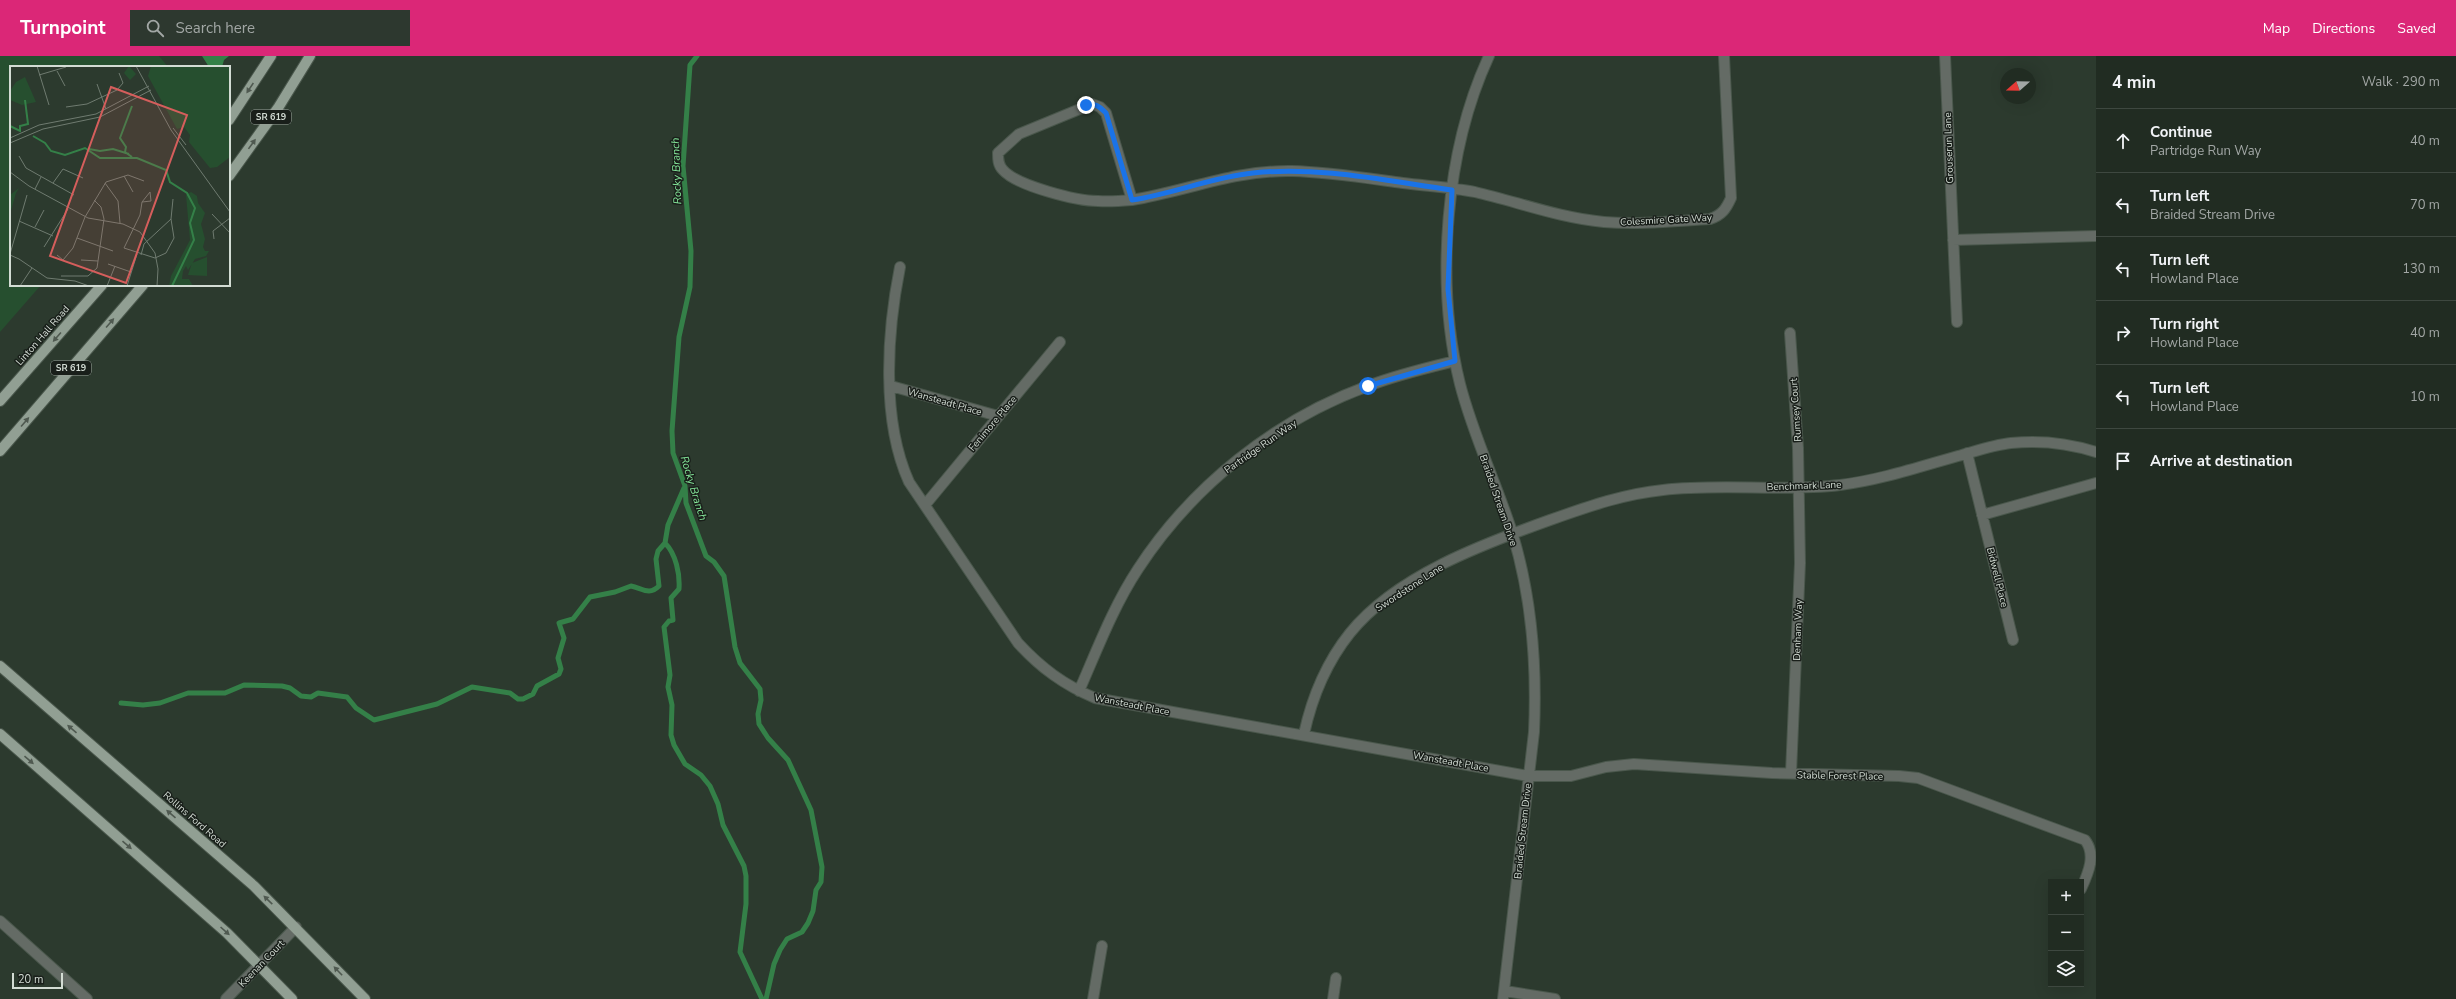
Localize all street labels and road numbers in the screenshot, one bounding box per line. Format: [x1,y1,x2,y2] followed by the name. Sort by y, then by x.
[251,110,291,124] road number: SR 619
[1941,112,1957,184] street label: Grouserun Lane
[1620,211,1713,229] street label: Colesmire Gate Way
[13,303,73,369] street label: Linton Hall Road
[51,361,91,375] road number: SR 619
[1787,377,1805,442] street label: Rumsey Court
[906,385,983,419] street label: Wansteadt Place
[965,393,1020,454] street label: Fenimore Place
[1222,416,1300,477] street label: Partridge Run Way
[1476,453,1520,548] street label: Braided Stream Drive
[1766,478,1842,494] street label: Benchmark Lane
[1983,546,2011,609] street label: Bidwell Place
[1373,561,1446,615] street label: Swordstone Lane
[1790,598,1806,661] street label: Denham Way
[1093,691,1171,719] street label: Wansteadt Place
[1412,748,1490,776] street label: Wansteadt Place
[1797,768,1883,784] street label: Stable Forest Place
[1511,783,1535,880] street label: Braided Stream Drive
[160,788,229,851] street label: Rollins Ford Road
[236,937,288,990] street label: Keenan Court

